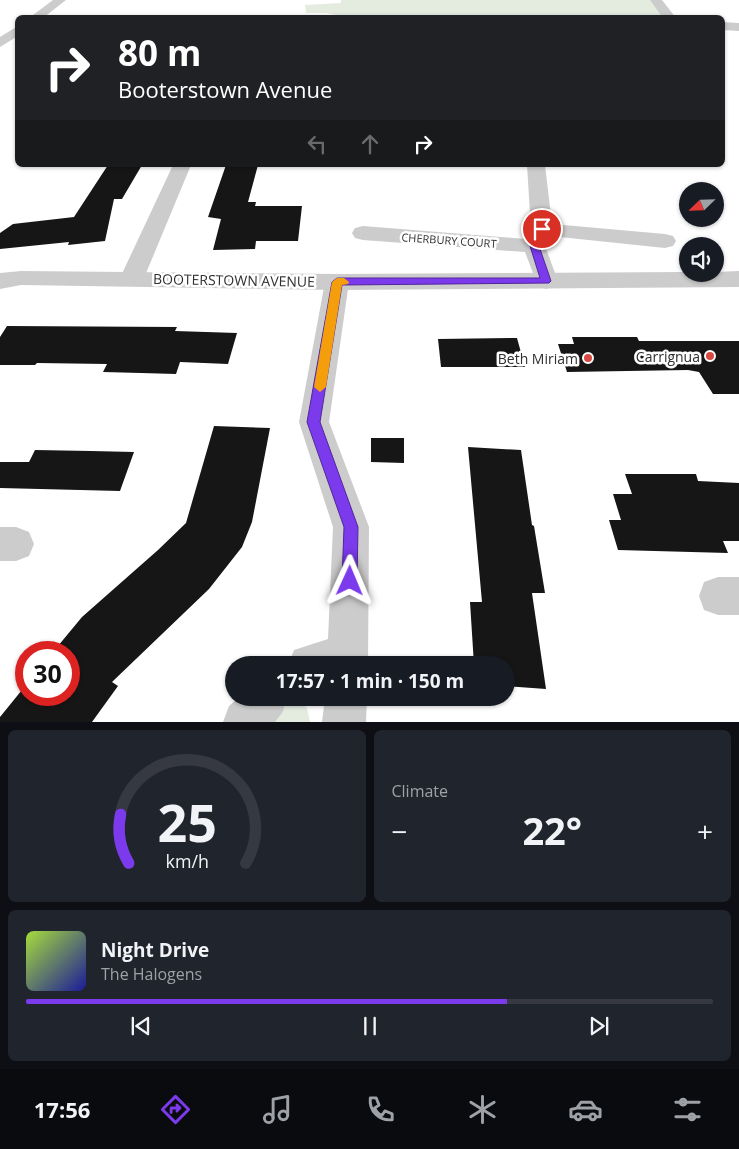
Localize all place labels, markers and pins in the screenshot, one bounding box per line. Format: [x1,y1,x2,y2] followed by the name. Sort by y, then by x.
[521,208,563,250] pin
[636,347,700,366] place label: Carrignua
[498,349,578,368] place label: Beth Miriam
[704,350,716,362] marker: Carrignua
[582,352,594,364] marker: Beth Miriam

